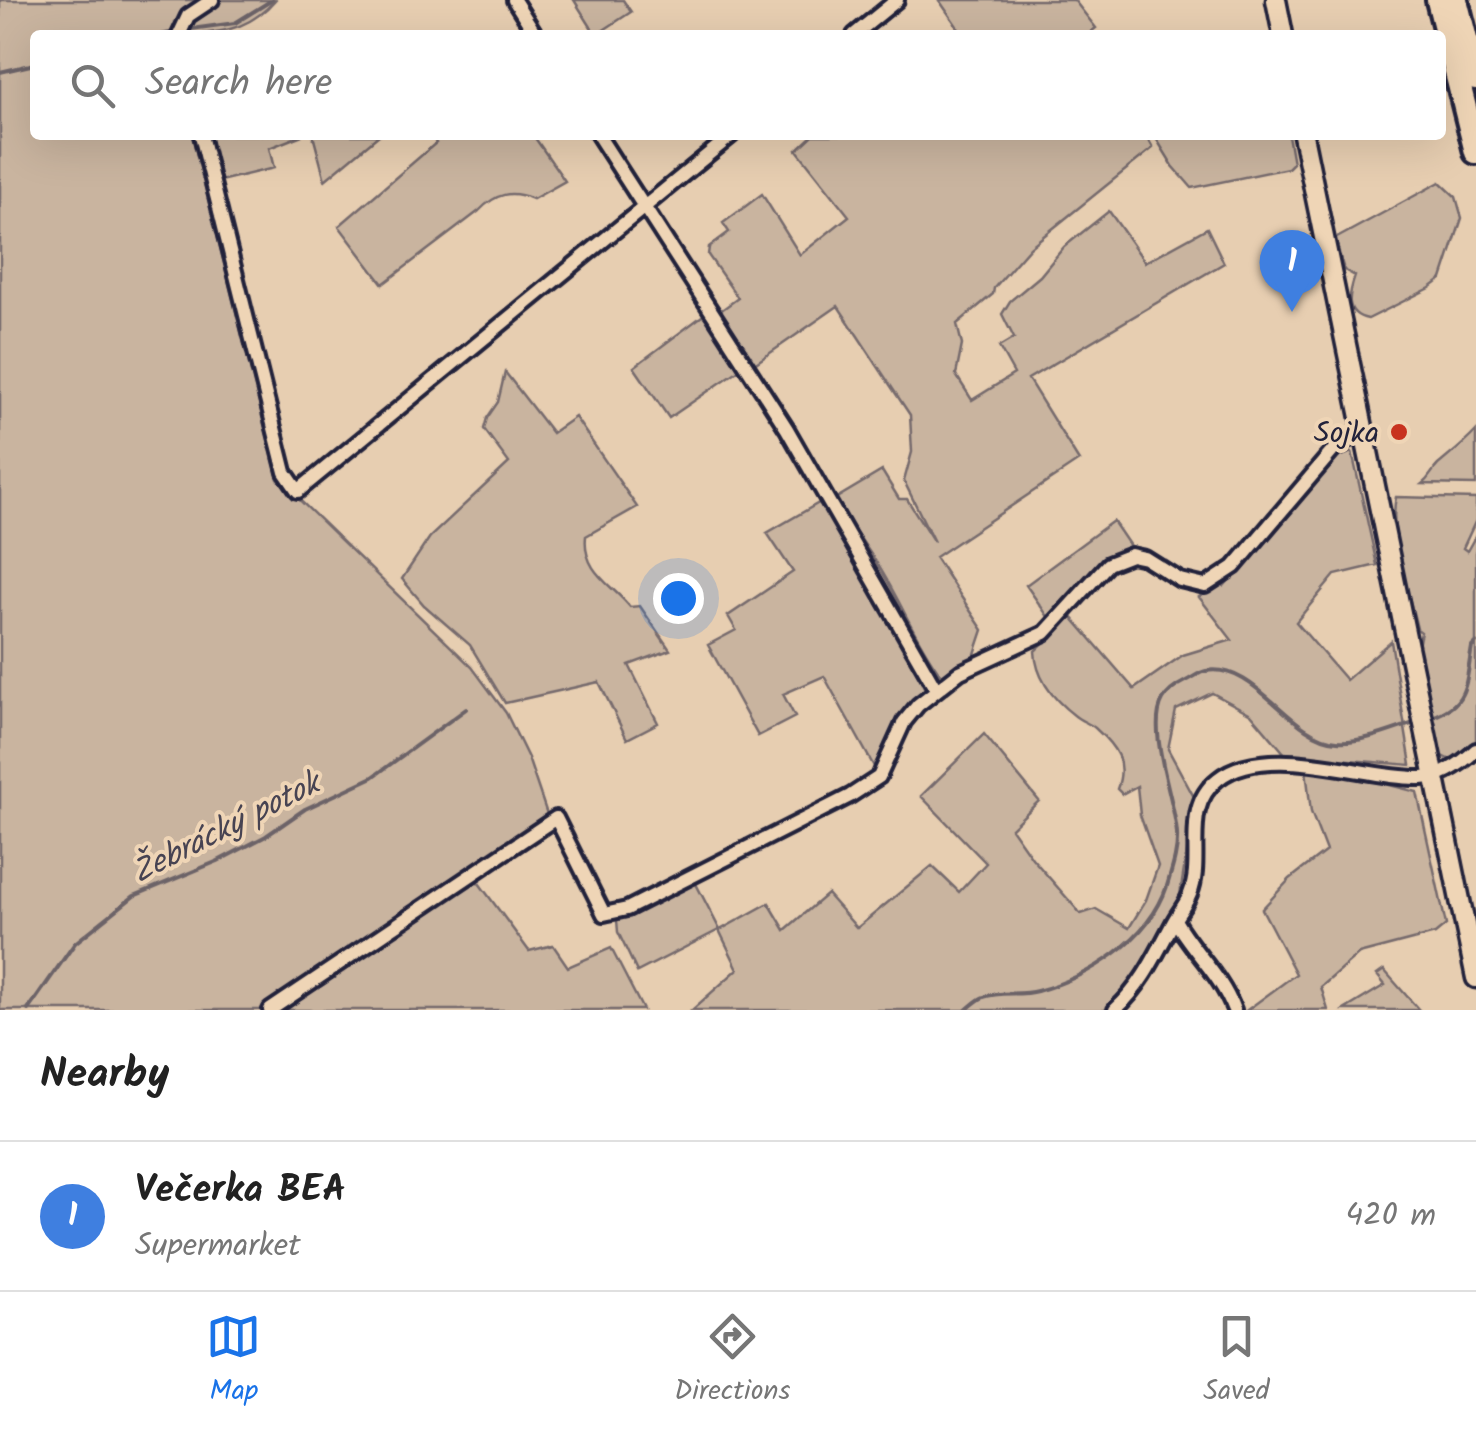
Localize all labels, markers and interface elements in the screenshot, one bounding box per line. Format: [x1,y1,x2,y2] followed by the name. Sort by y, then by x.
[30,30,1446,140] search box
[145,55,332,115] text: Search here
[65,58,120,113] icon: search
[1260,230,1324,312] pin: 1
[1314,410,1379,458] place label: Sojka
[1388,421,1410,443] marker: Sojka
[653,573,704,624] your location
[123,758,333,899] water label: Žebrácký potok
[40,1042,169,1109] text: Nearby
[135,1161,346,1221] text: Večerka BEA
[68,1191,77,1242] text: 1
[1345,1191,1436,1242] text: 420 m
[135,1221,301,1272] text: Supermarket
[206,1309,261,1414] tab: Map
[674,1309,790,1414] tab: Directions
[1203,1309,1270,1414] tab: Saved

